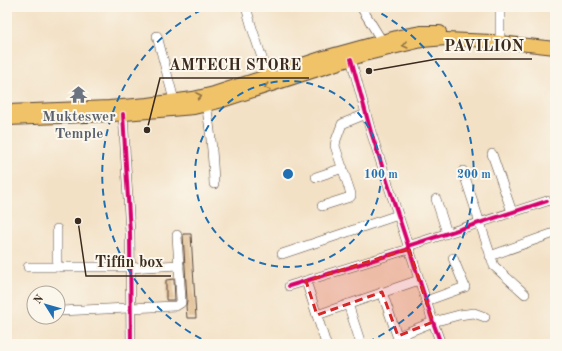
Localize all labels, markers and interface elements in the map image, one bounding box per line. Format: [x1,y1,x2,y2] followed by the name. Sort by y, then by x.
[437,31,532,59] callout: PAVILION
[444,39,525,55] text: PAVILION
[402,40,409,49] one-way arrow
[160,50,309,78] callout: AMTECH STORE
[169,58,301,74] text: AMTECH STORE
[264,82,271,91] one-way arrow
[69,85,89,105] temple icon: Mukteswer Temple
[196,93,202,101] one-way arrow
[42,110,116,142] place label: Mukteswer Temple
[281,167,295,181] centre of rings
[364,169,398,181] text: 100 m
[457,169,491,181] text: 200 m
[86,248,171,276] callout: Tiffin box
[95,255,163,271] text: Tiffin box
[26,285,66,325] north arrow
[32,293,46,307] text: N

